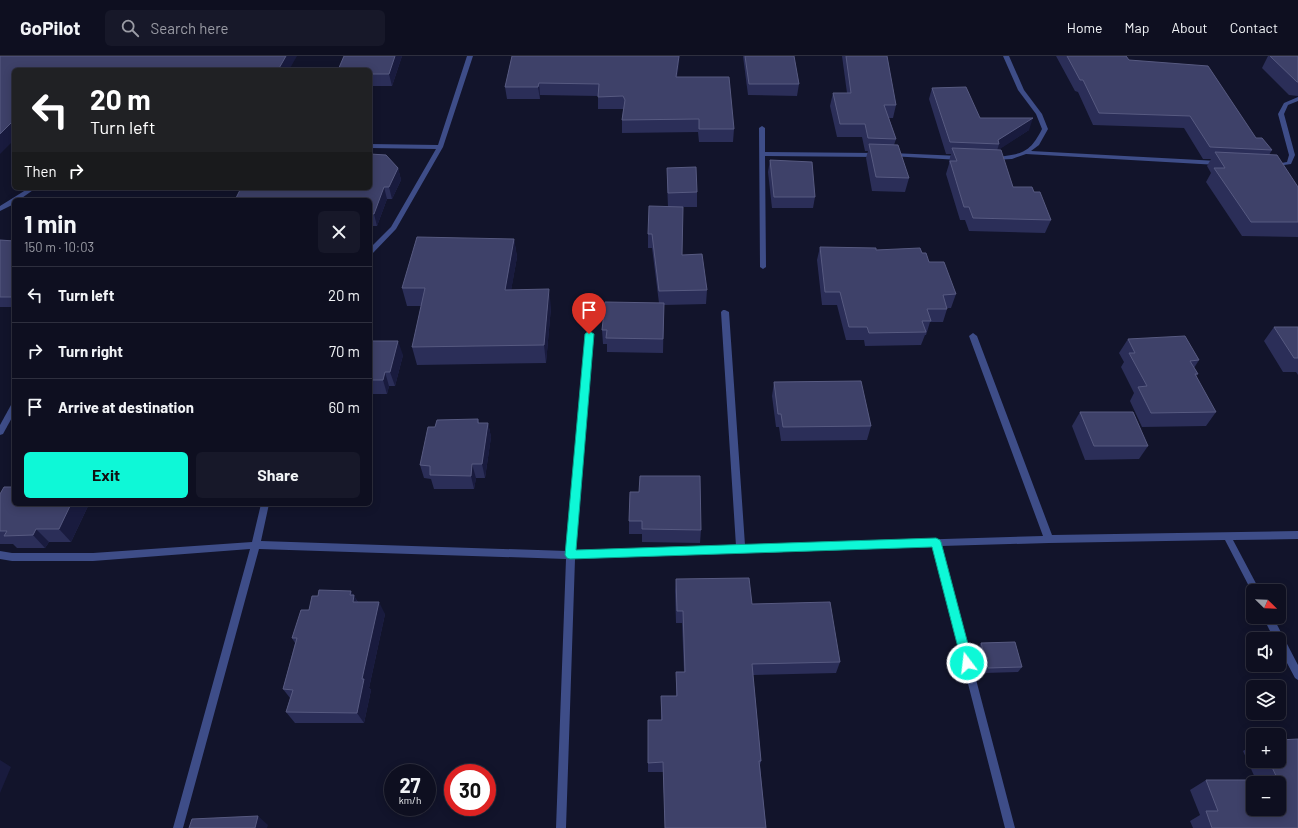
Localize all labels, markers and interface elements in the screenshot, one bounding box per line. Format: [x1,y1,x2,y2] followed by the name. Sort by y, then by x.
[105,10,385,46] search box
[20,16,81,39] text: GoPilot
[119,17,141,39] icon: search
[151,19,229,37] text: Search here
[1067,19,1103,36] text: Home
[1125,19,1149,36] text: Map
[1171,19,1208,36] text: About
[1230,19,1278,36] text: Contact
[90,82,151,116] text: 20 m
[24,84,76,136] icon: left
[90,116,156,138] text: Turn left
[65,160,87,182] icon: right
[24,162,57,180] text: Then
[24,209,77,238] text: 1 min
[318,211,360,253] button: close
[24,239,94,255] text: 150 m · 10:03
[24,284,46,306] icon: left
[58,286,114,304] text: Turn left
[328,286,360,304] text: 20 m
[572,293,606,334] pin
[578,299,600,321] icon: arrive
[24,340,46,362] icon: right
[58,342,123,360] text: Turn right
[329,342,360,360] text: 70 m
[24,396,46,418] icon: arrive
[58,398,194,416] text: Arrive at destination
[328,398,360,416] text: 60 m
[24,452,188,498] button: Exit
[196,452,360,498] button: Share
[1246,584,1286,624] north arrow
[1246,584,1286,816] map controls
[1246,632,1286,672] button: sound
[946,642,988,684] position arrow
[1246,680,1286,720] button: layers
[1246,728,1286,768] button: +
[444,764,496,816] speed limit sign: 30
[399,773,421,797] text: 27
[1246,776,1286,816] button: −
[399,794,421,806] text: km/h

